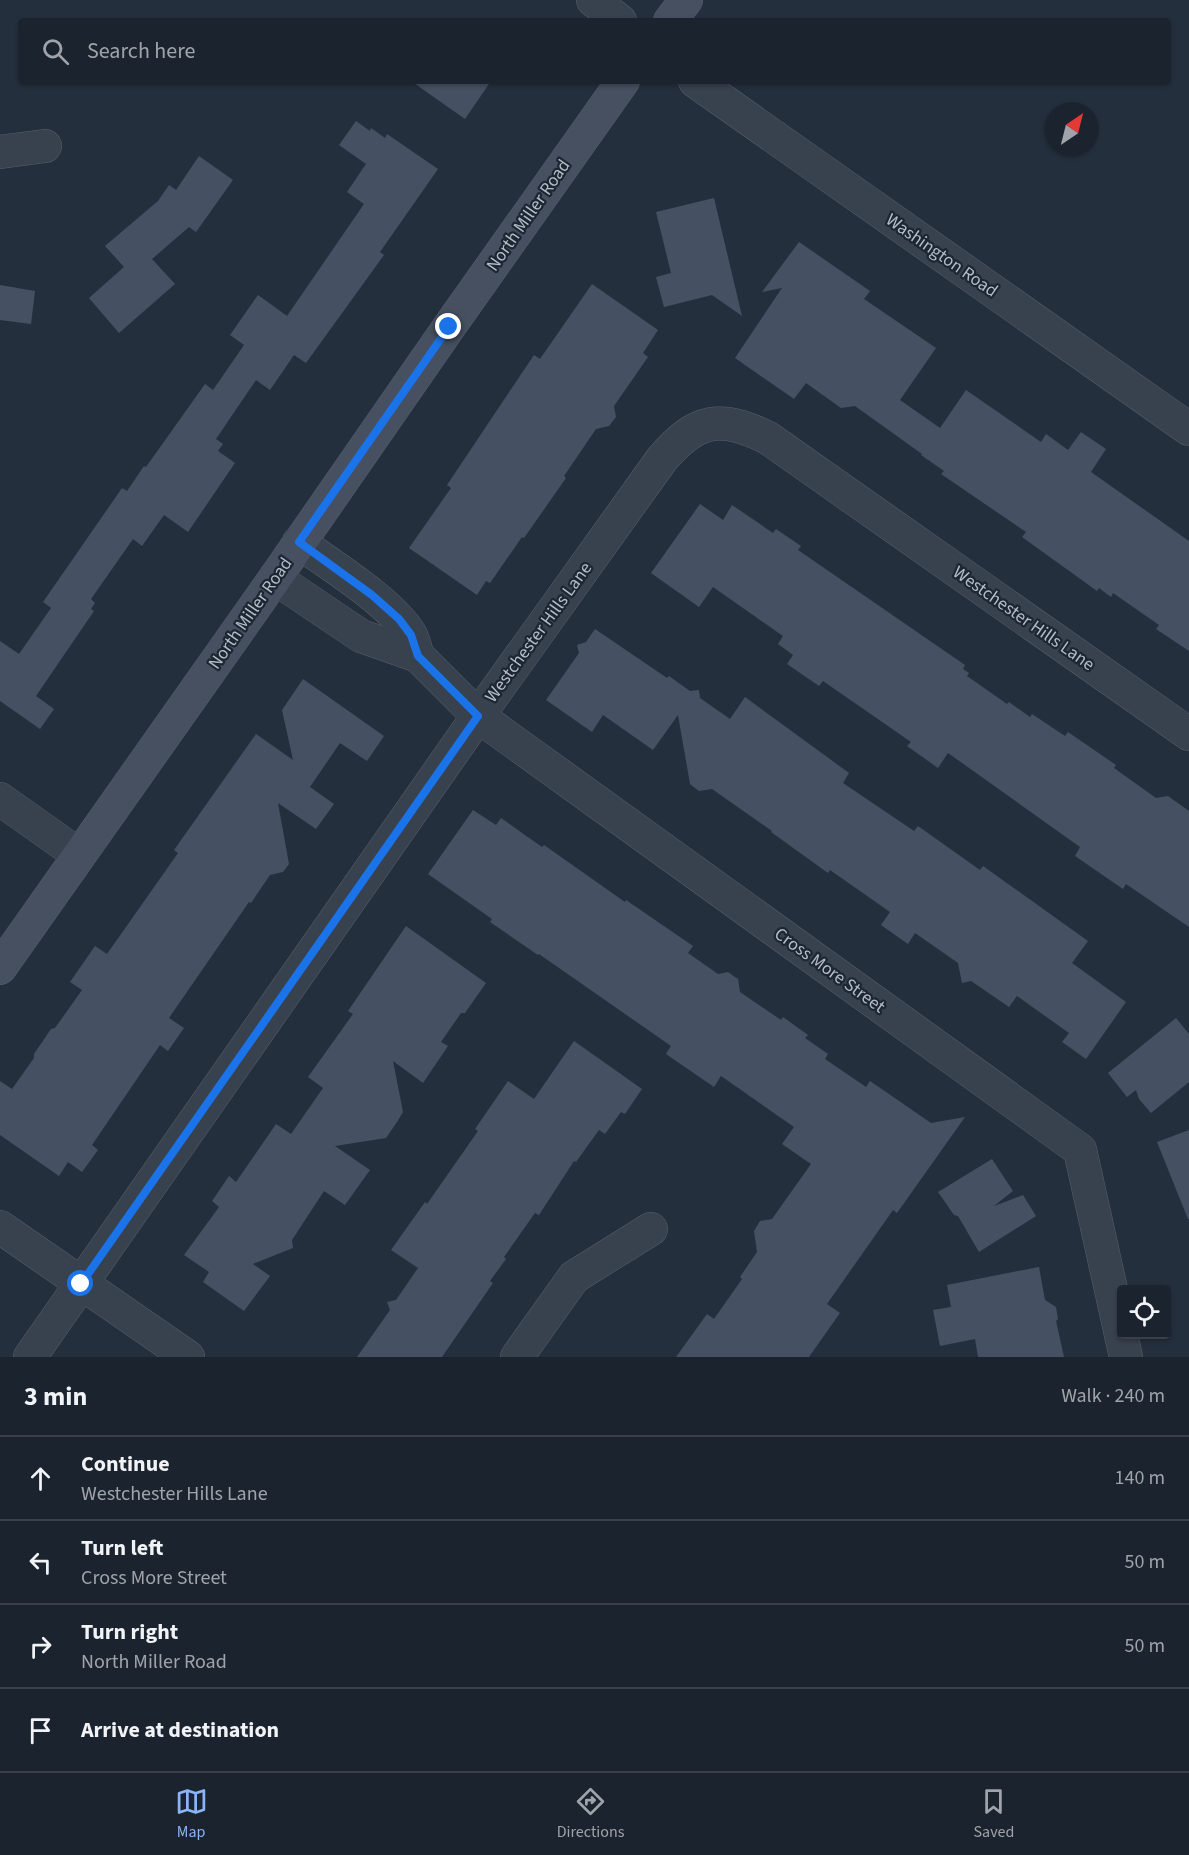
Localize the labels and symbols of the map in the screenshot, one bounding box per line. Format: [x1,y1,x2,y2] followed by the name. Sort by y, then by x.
[1045,102,1099,156] north arrow
[481,154,576,276] street label: North Miller Road
[881,208,1003,303] street label: Washington Road
[435,313,461,339] route end
[203,552,298,674] street label: North Miller Road
[479,557,598,708] street label: Westchester Hills Lane
[948,560,1100,677] street label: Westchester Hills Lane
[769,922,890,1019] street label: Cross More Street
[67,1270,93,1296] route start

